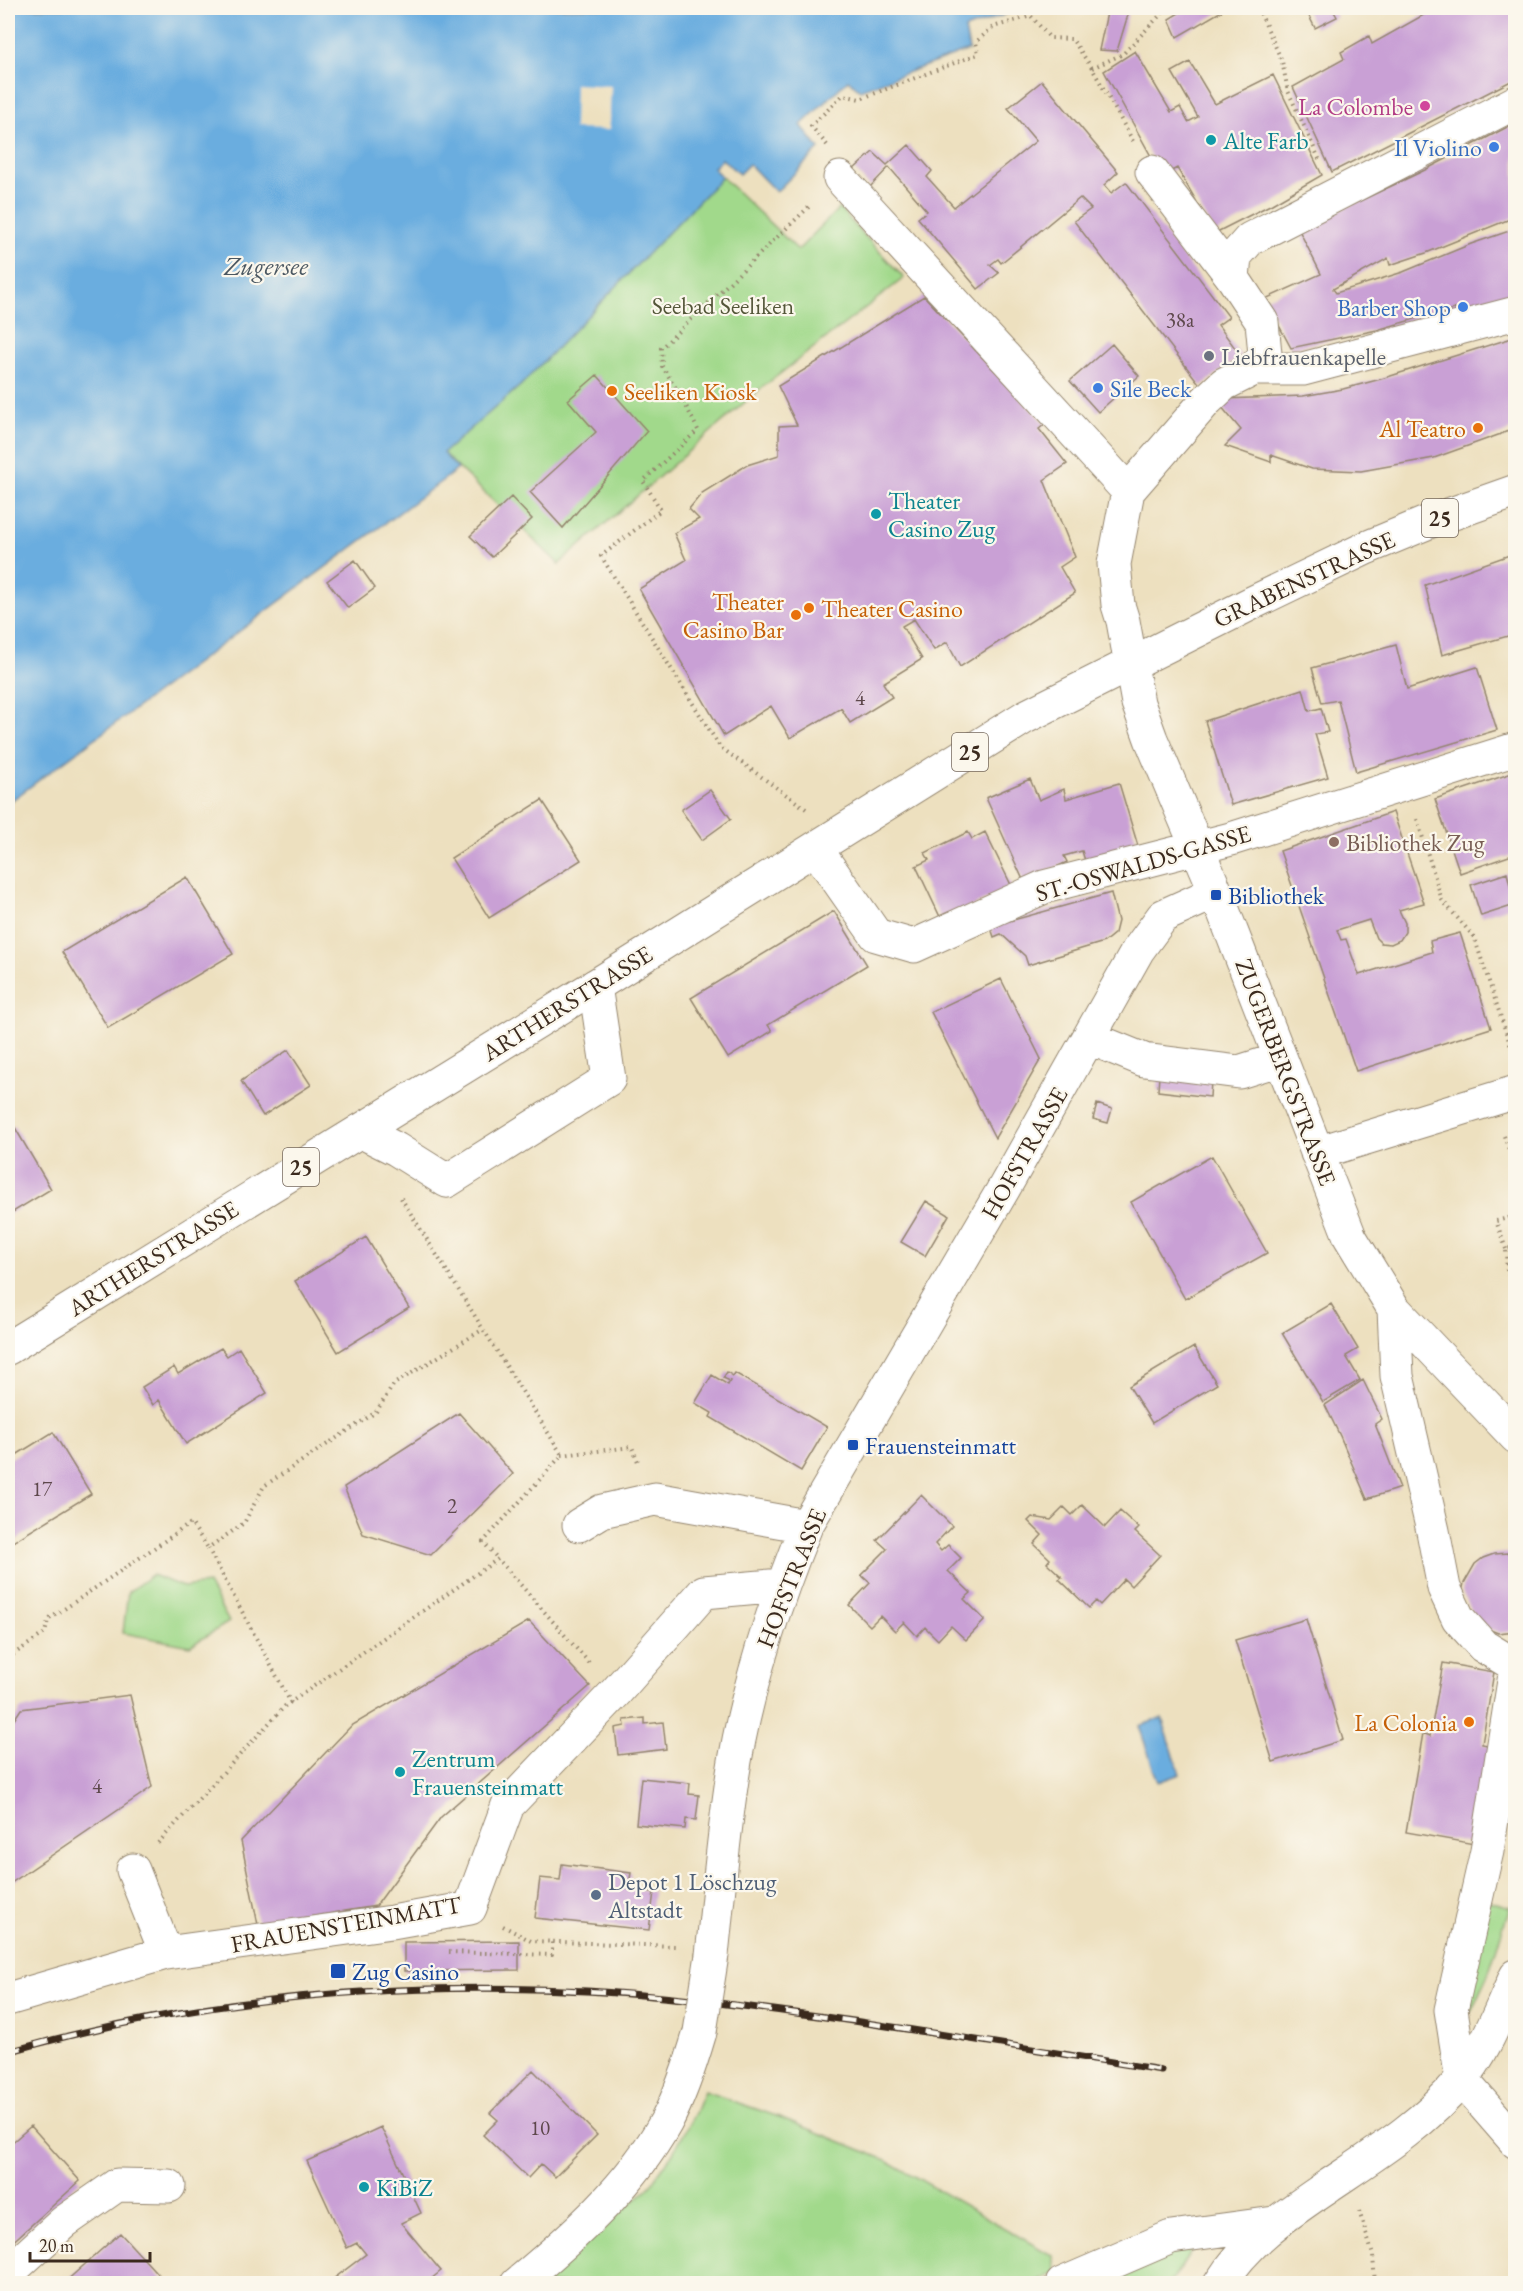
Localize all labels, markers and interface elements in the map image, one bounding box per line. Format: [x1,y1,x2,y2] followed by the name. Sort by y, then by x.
[1298,91,1413,122] place label: La Colombe
[1418,99,1432,113] marker: La Colombe
[1222,125,1309,156] place label: Alte Farb
[1394,132,1482,163] place label: Il Violino
[1204,133,1218,147] marker: Alte Farb
[1487,140,1501,154] marker: Il Violino
[223,249,309,283] water label: Zugersee
[652,290,795,321] park label: Seebad Seeliken
[1337,292,1451,323] place label: Barber Shop
[1456,300,1470,314] marker: Barber Shop
[1166,306,1195,333] house number: 38a
[1221,341,1386,372] place label: Liebfrauenkapelle
[1202,349,1216,363] marker: Liebfrauenkapelle
[1110,373,1192,404] place label: Sile Beck
[624,376,757,407] place label: Seeliken Kiosk
[1091,381,1105,395] marker: Sile Beck
[605,384,619,398] marker: Seeliken Kiosk
[1378,413,1466,444] place label: Al Teatro
[1471,421,1485,435] marker: Al Teatro
[888,485,996,544] place label: Theater Casino Zug
[1422,499,1458,537] road number: 25
[869,507,883,521] marker: Theater Casino Zug
[1208,523,1400,635] street label: GRABENSTRASSE
[683,586,784,645] place label: Theater Casino Bar
[821,593,963,624] place label: Theater Casino
[802,601,816,615] marker: Theater Casino
[789,608,803,622] marker: Theater Casino Bar
[855,684,866,711] house number: 4
[952,733,988,771] road number: 25
[1032,817,1254,909] street label: ST.-OSWALDS-GASSE
[1346,827,1485,858] place label: Bibliothek Zug
[1327,835,1341,849] marker: Bibliothek Zug
[1228,880,1325,911] place label: Bibliothek
[1209,888,1223,902] marker: Bibliothek
[475,938,658,1068] street label: ARTHERSTRASSE
[1228,954,1344,1190] street label: ZUGERBERGSTRASSE
[974,1081,1074,1225] street label: HOFSTRASSE
[283,1148,319,1186] road number: 25
[61,1193,244,1323] street label: ARTHERSTRASSE
[865,1430,1017,1461] place label: Frauensteinmatt
[846,1438,860,1452] marker: Frauensteinmatt
[32,1475,53,1502] house number: 17
[447,1492,457,1519] house number: 2
[749,1504,833,1652] street label: HOFSTRASSE
[1354,1707,1457,1738] place label: La Colonia
[1462,1715,1476,1729] marker: La Colonia
[412,1743,564,1802] place label: Zentrum Frauensteinmatt
[393,1765,407,1779] marker: Zentrum Frauensteinmatt
[92,1772,103,1799] house number: 4
[607,1866,777,1925] place label: Depot 1 Löschzug Altstadt
[228,1888,464,1960] street label: FRAUENSTEINMATT
[589,1888,603,1902] marker: Depot 1 Löschzug Altstadt
[352,1956,459,1987] place label: Zug Casino
[329,1962,347,1980] marker: Zug Casino
[530,2114,550,2141] house number: 10
[376,2172,433,2203] place label: KiBiZ
[357,2180,371,2194] marker: KiBiZ
[30,2225,150,2263] scale bar
[39,2234,74,2257] text: 20 m

